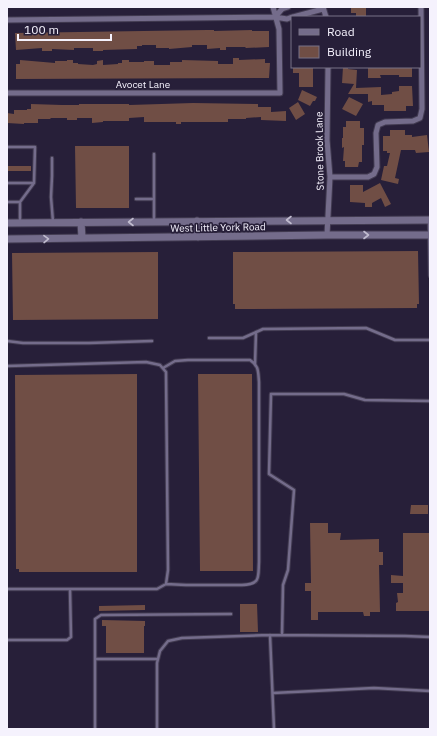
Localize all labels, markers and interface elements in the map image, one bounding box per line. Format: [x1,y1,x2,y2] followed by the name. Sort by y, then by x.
[18,16,111,42] scale bar
[291,16,421,68] legend
[24,22,59,37] text: 100 m
[327,24,355,39] text: Road
[327,44,372,59] text: Building
[116,78,171,91] street label: Avocet Lane
[312,111,327,191] street label: Stone Brook Lane
[286,216,292,225] one-way arrow
[128,218,134,226] one-way arrow
[170,220,266,235] street label: West Little York Road
[363,231,369,239] one-way arrow
[43,235,49,243] one-way arrow

